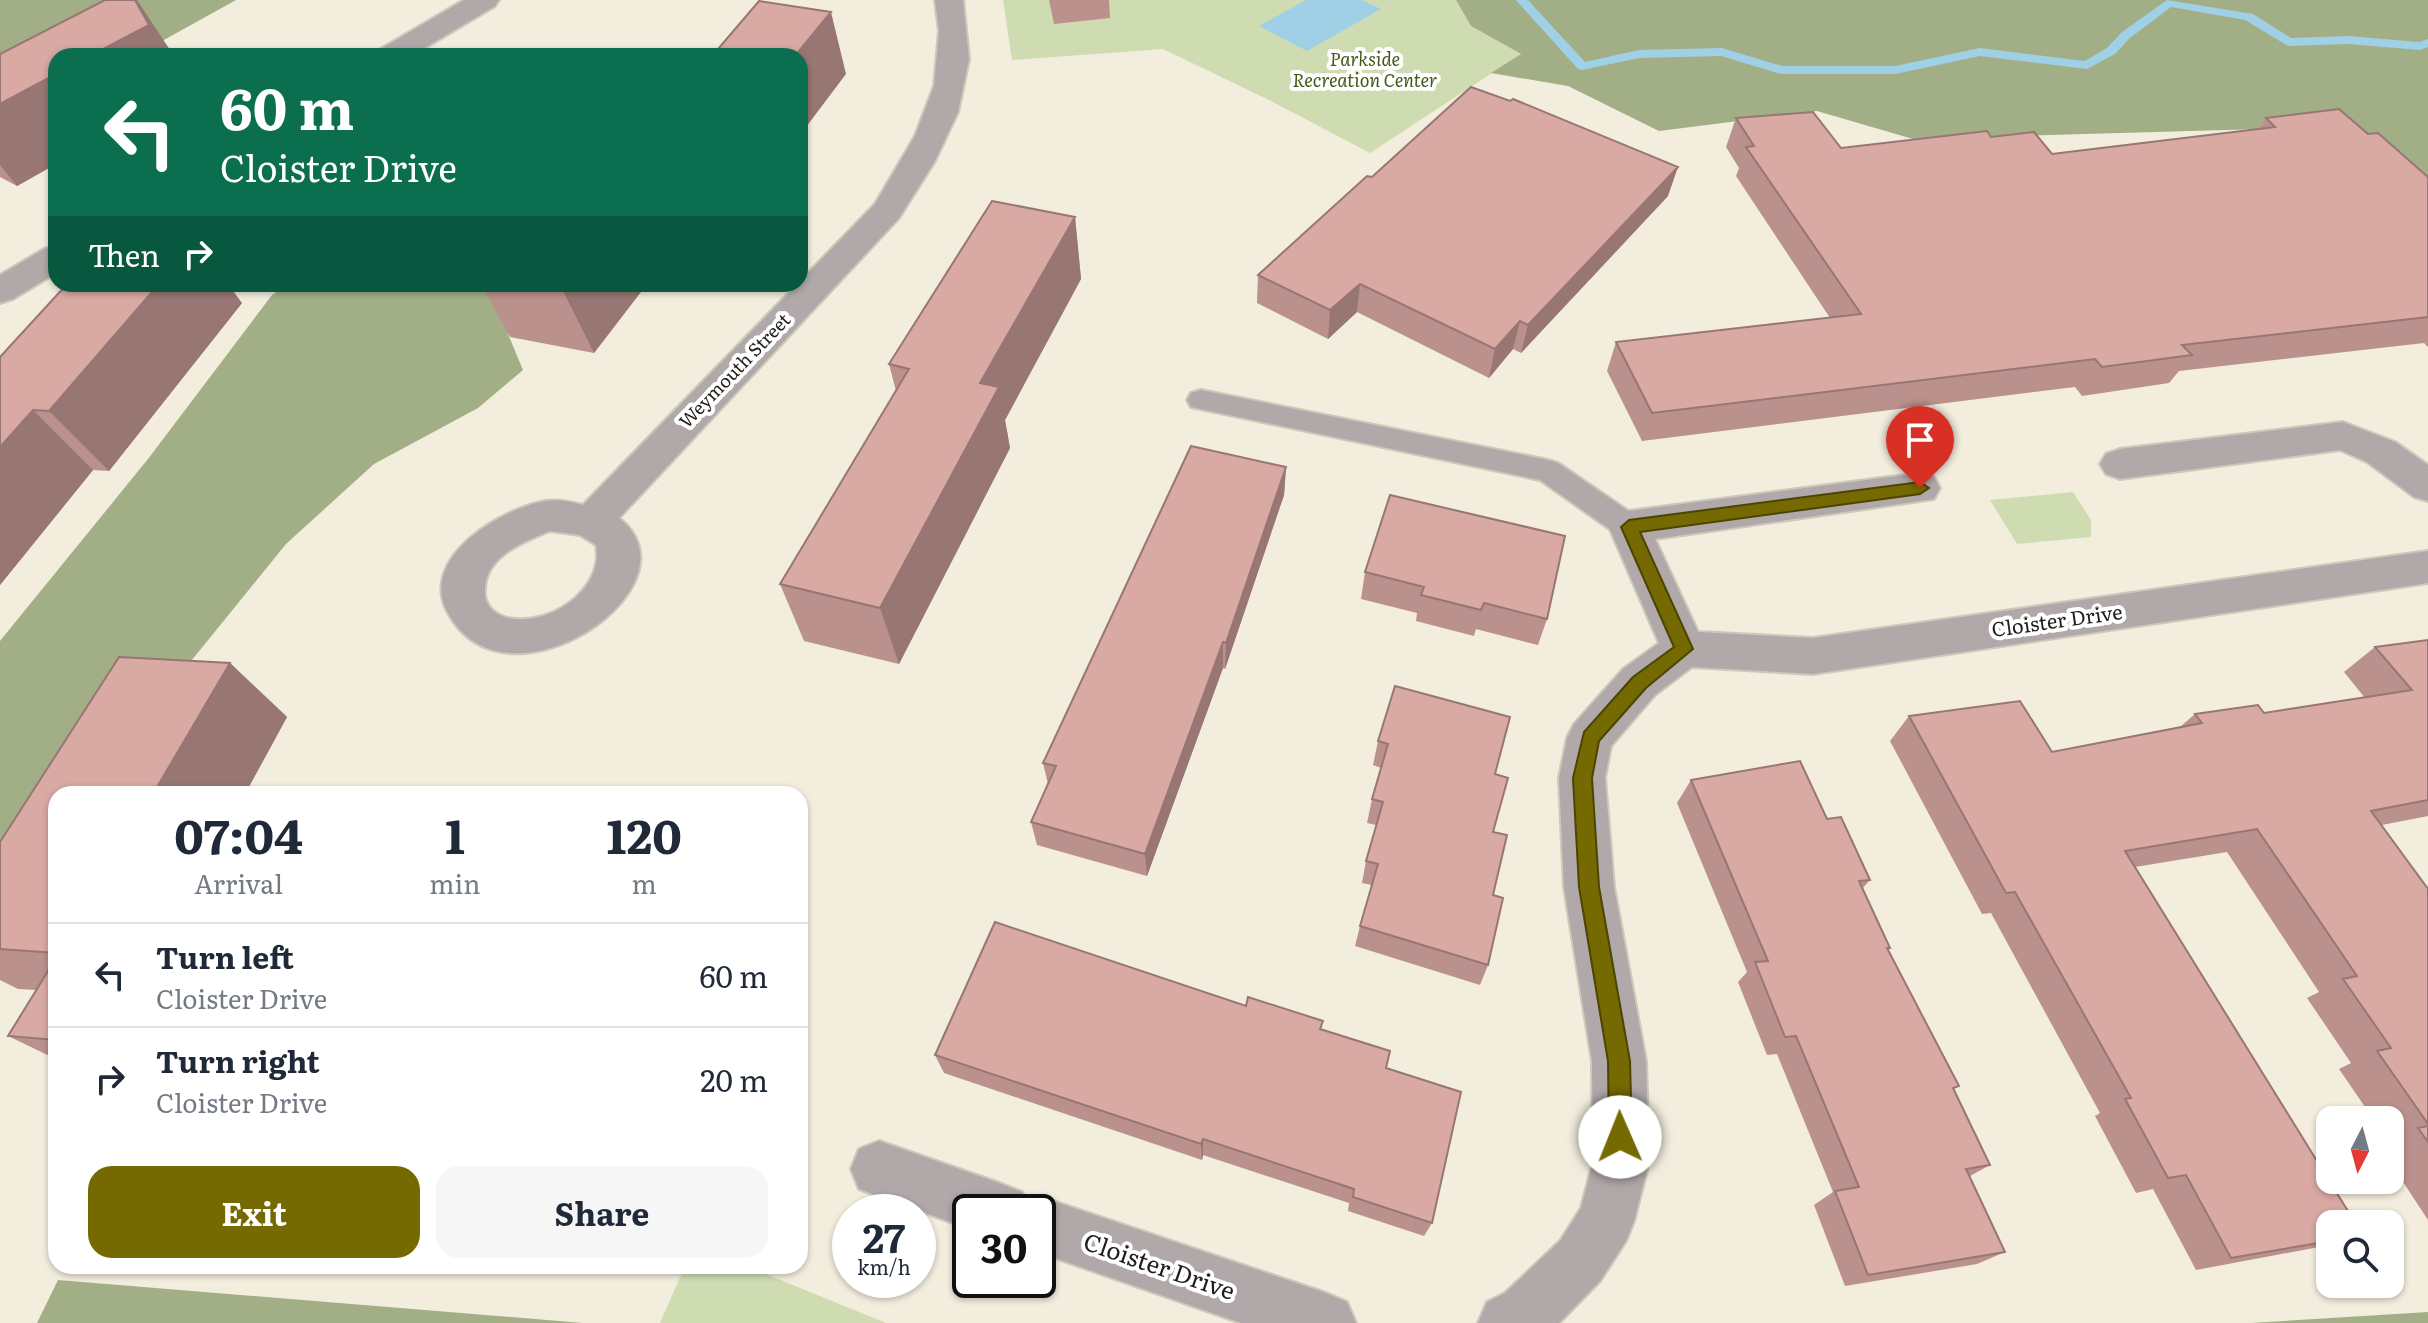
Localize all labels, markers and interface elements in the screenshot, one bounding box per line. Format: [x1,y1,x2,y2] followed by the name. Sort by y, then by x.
[1293,45,1437,93] park label: Parkside Recreation Center
[220,64,354,147] text: 60 m
[88,80,192,184] icon: left
[220,140,457,193] text: Cloister Drive
[88,232,160,276] text: Then
[176,232,220,276] icon: right
[672,306,796,433] street label: Weymouth Street
[1886,406,1954,488] pin
[1898,418,1942,462] icon: arrive
[1989,595,2124,643] street label: Cloister Drive
[174,798,303,869] text: 07:04
[445,798,465,869] text: 1
[607,798,682,869] text: 120
[194,863,283,902] text: Arrival
[429,863,480,902] text: min
[632,863,657,902] text: m
[156,934,294,978] text: Turn left
[88,953,132,997] icon: left
[699,953,768,997] text: 60 m
[156,978,327,1017] text: Cloister Drive
[156,1038,320,1082] text: Turn right
[88,1057,132,1101] icon: right
[700,1057,768,1101] text: 20 m
[156,1082,327,1121] text: Cloister Drive
[1578,1095,1662,1179] position arrow
[2316,1106,2404,1194] north arrow
[2316,1106,2404,1298] map controls
[88,1166,420,1258] button: Exit
[436,1166,768,1258] button: Share
[952,1194,1056,1298] speed limit sign: 30
[863,1206,905,1265] text: 27
[2316,1210,2404,1298] button: search
[1079,1222,1240,1307] street label: Cloister Drive
[857,1251,911,1281] text: km/h

